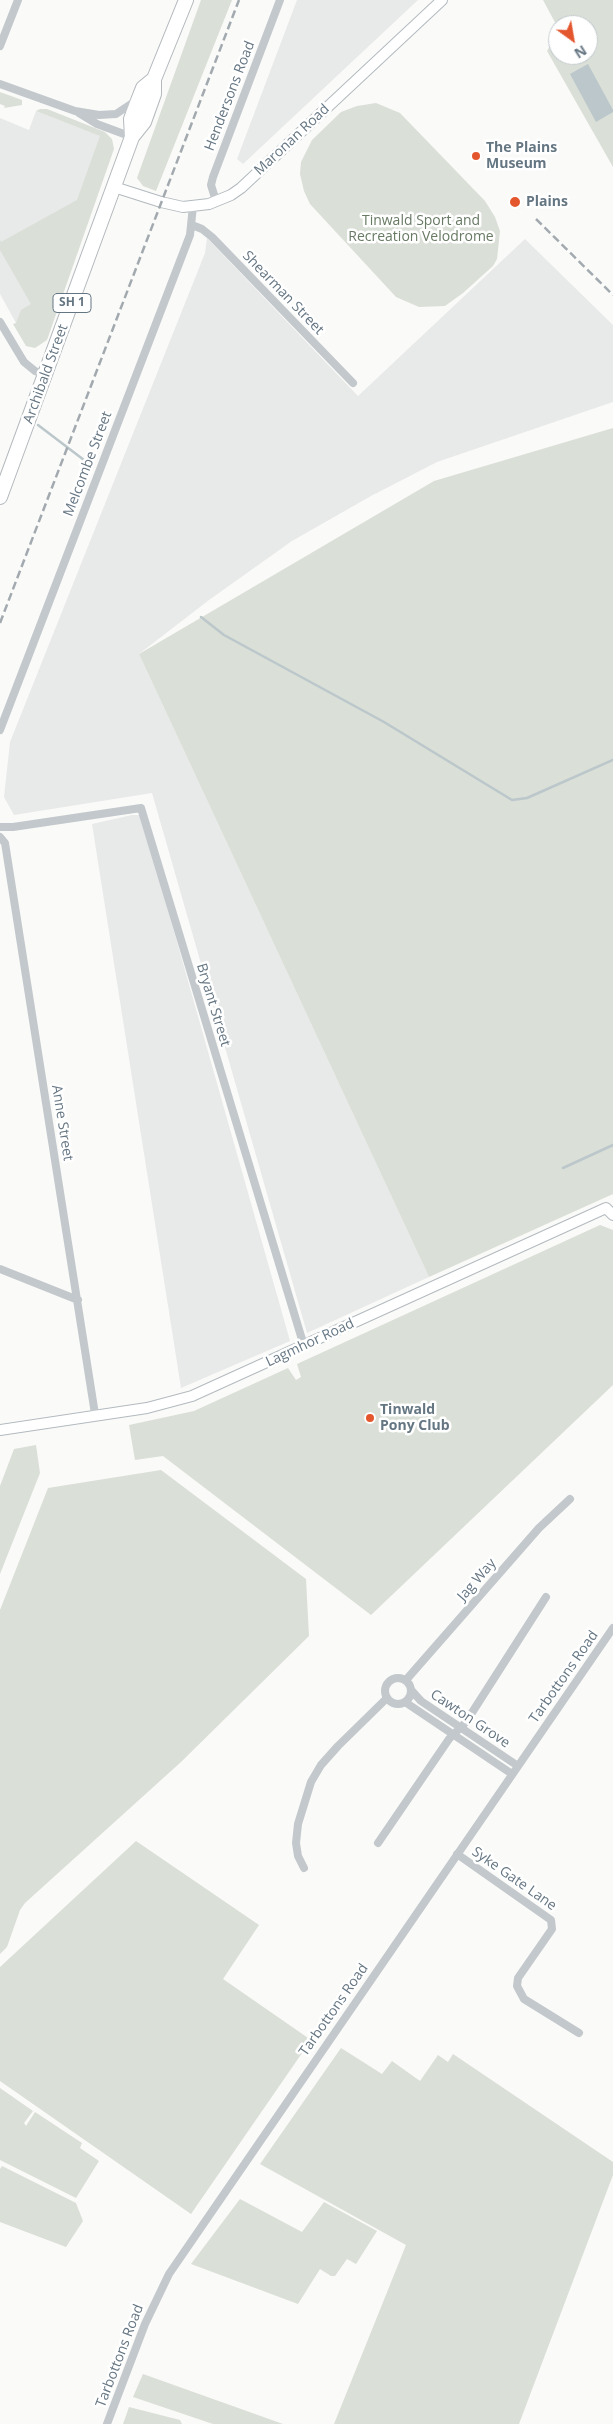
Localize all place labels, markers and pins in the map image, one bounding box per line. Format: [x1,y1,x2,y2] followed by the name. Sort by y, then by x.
[486,140,557,172] place label: The Plains Museum
[470,150,482,162] marker: The Plains Museum
[526,194,568,210] place label: Plains
[508,195,522,209] marker: Plains
[380,1402,450,1434] place label: Tinwald Pony Club
[364,1412,376,1424] marker: Tinwald Pony Club

